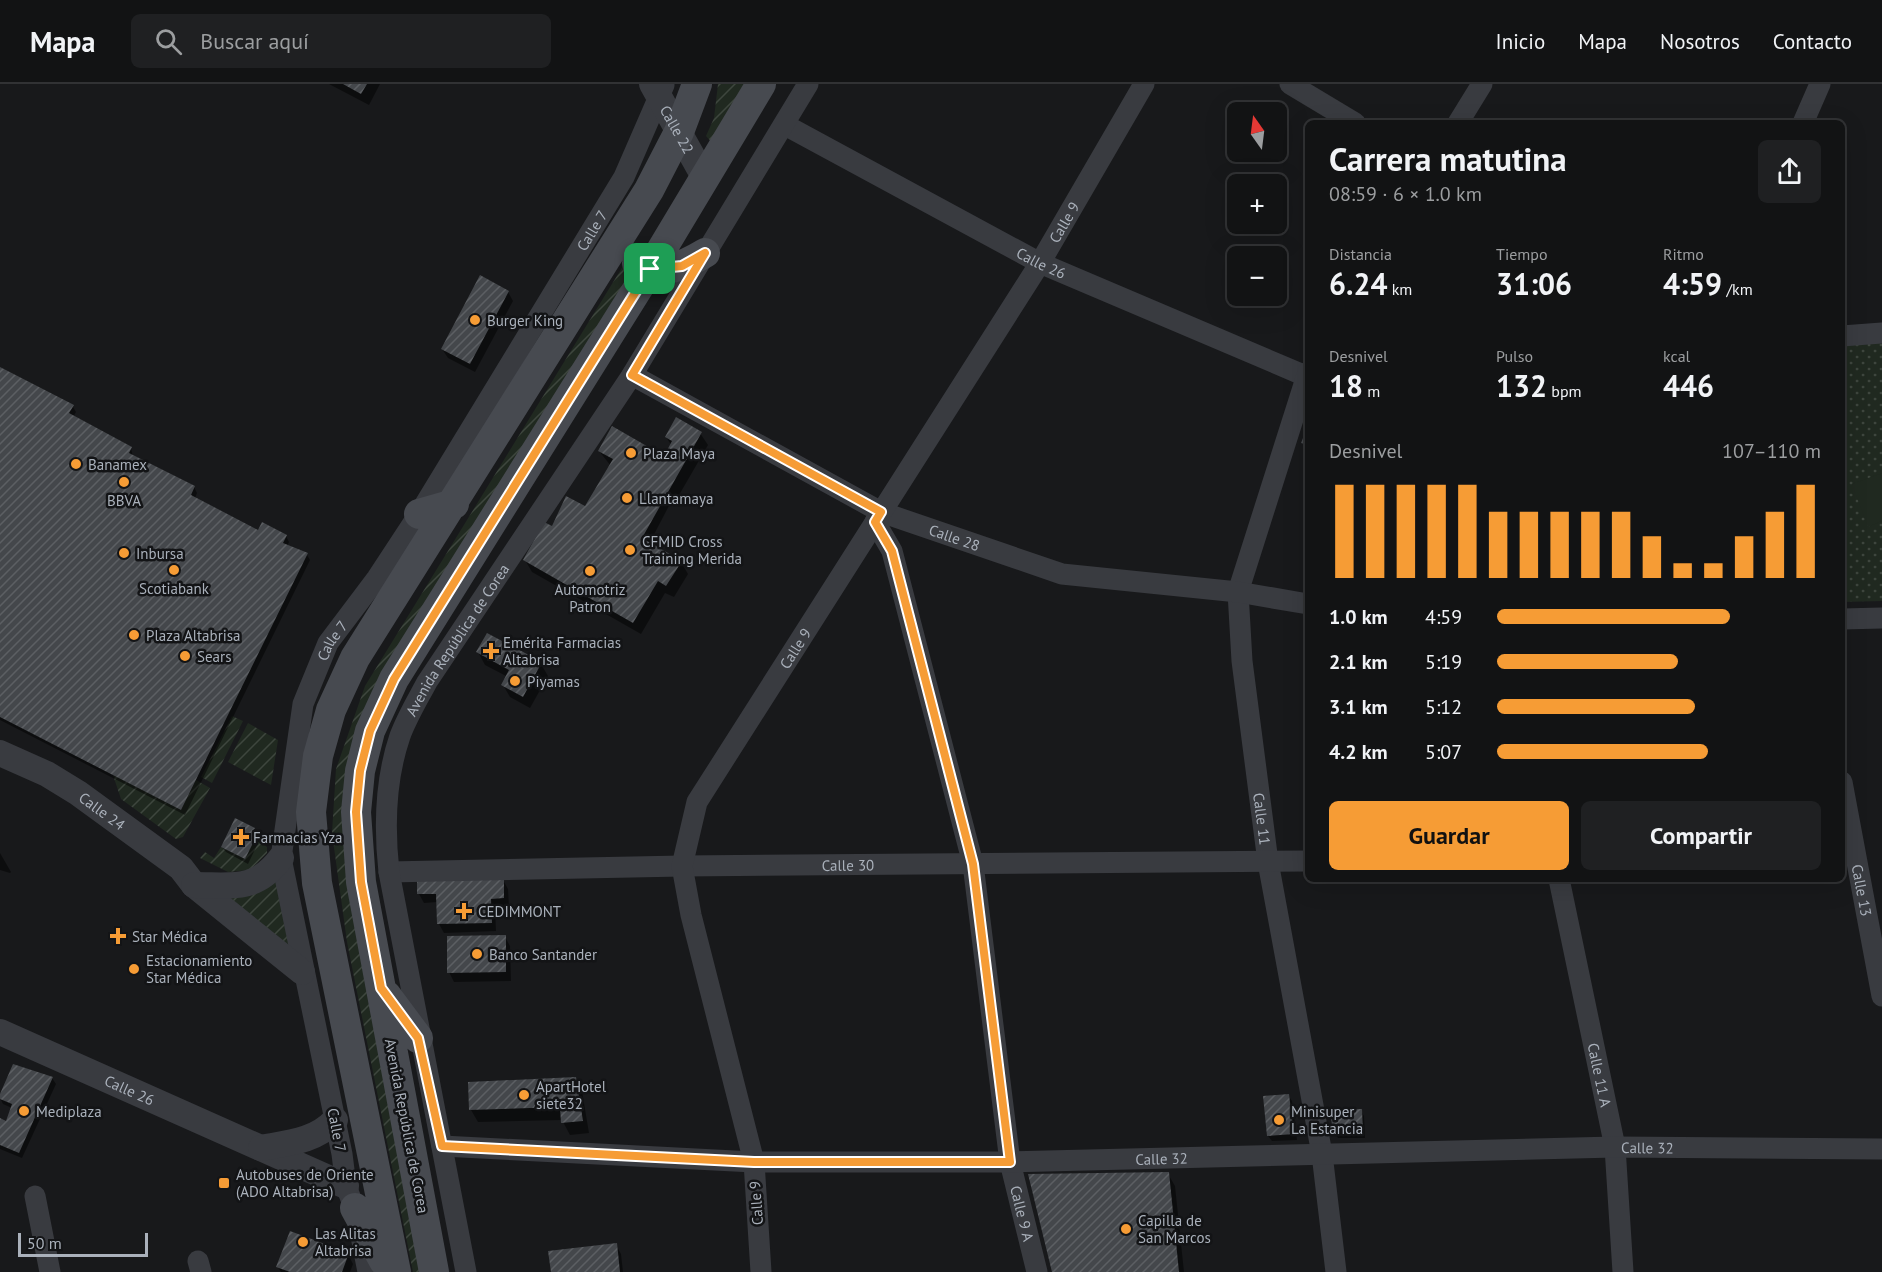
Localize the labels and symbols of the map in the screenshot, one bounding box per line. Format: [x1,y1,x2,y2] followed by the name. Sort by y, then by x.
[656,102,698,157] street label: Calle 22
[1227,102,1287,162] north arrow
[1044,198,1083,246] street label: Calle 9
[572,206,611,254] street label: Calle 7
[624,243,675,294] pin
[1013,243,1069,282] street label: Calle 26
[487,311,563,330] place label: Burger King
[468,313,482,327] marker: Burger King
[643,444,715,463] place label: Plaza Maya
[624,446,638,460] marker: Plaza Maya
[88,455,147,474] place label: Banamex
[69,457,83,471] marker: Banamex
[117,475,131,489] marker: BBVA
[639,489,713,508] place label: Llantamaya
[107,491,141,510] place label: BBVA
[620,491,634,505] marker: Llantamaya
[927,520,983,555] street label: Calle 28
[642,532,742,568] place label: CFMID Cross Training Merida
[623,543,637,557] marker: CFMID Cross Training Merida
[136,544,184,563] place label: Inbursa
[117,546,131,560] marker: Inbursa
[401,560,513,719] street label: Avenida República de Corea
[167,563,181,577] marker: Scotiabank
[583,564,597,578] marker: Automotriz Patron
[139,579,210,598] place label: Scotiabank
[555,580,625,616] place label: Automotriz Patron
[312,616,351,663] street label: Calle 7
[775,624,815,672] street label: Calle 9
[146,626,241,645] place label: Plaza Altabrisa
[127,628,141,642] marker: Plaza Altabrisa
[503,633,621,669] place label: Emérita Farmacias Altabrisa
[484,644,498,658] marker: Emérita Farmacias Altabrisa
[197,647,231,666] place label: Sears
[178,649,192,663] marker: Sears
[527,672,580,691] place label: Piyamas
[508,674,522,688] marker: Piyamas
[76,788,129,834] street label: Calle 24
[1250,791,1275,846] street label: Calle 11
[253,828,343,847] place label: Farmacias Yza
[234,830,248,844] marker: Farmacias Yza
[822,855,874,874] street label: Calle 30
[1848,863,1876,918] street label: Calle 13
[455,902,473,920] marker: CEDIMMONT
[478,902,562,921] place label: CEDIMMONT
[109,927,127,945] marker: Star Médica
[132,927,207,946] place label: Star Médica
[489,945,597,964] place label: Banco Santander
[470,947,484,961] marker: Banco Santander
[146,951,252,987] place label: Estacionamiento Star Médica
[127,962,141,976] marker: Estacionamiento Star Médica
[381,1037,433,1215] street label: Avenida República de Corea
[1584,1041,1616,1109] street label: Calle 11 A
[102,1070,158,1109] street label: Calle 26
[536,1077,607,1113] place label: ApartHotel siete32
[517,1088,531,1102] marker: ApartHotel siete32
[36,1102,102,1121] place label: Mediplaza
[1291,1102,1363,1138] place label: Minisuper La Estancia
[17,1104,31,1118] marker: Mediplaza
[323,1106,351,1154] street label: Calle 7
[1272,1113,1286,1127] marker: Minisuper La Estancia
[1621,1138,1674,1157] street label: Calle 32
[1135,1148,1188,1168] street label: Calle 32
[236,1165,374,1201] place label: Autobuses de Oriente (ADO Altabrisa)
[217,1176,231,1190] marker: Autobuses de Oriente (ADO Altabrisa)
[745,1180,767,1226] street label: Calle 9
[1007,1183,1039,1243] street label: Calle 9 A
[1138,1211,1211,1247] place label: Capilla de San Marcos
[1119,1222,1133,1236] marker: Capilla de San Marcos
[315,1224,376,1260] place label: Las Alitas Altabrisa
[18,1230,148,1258] scale bar
[296,1235,310,1249] marker: Las Alitas Altabrisa

